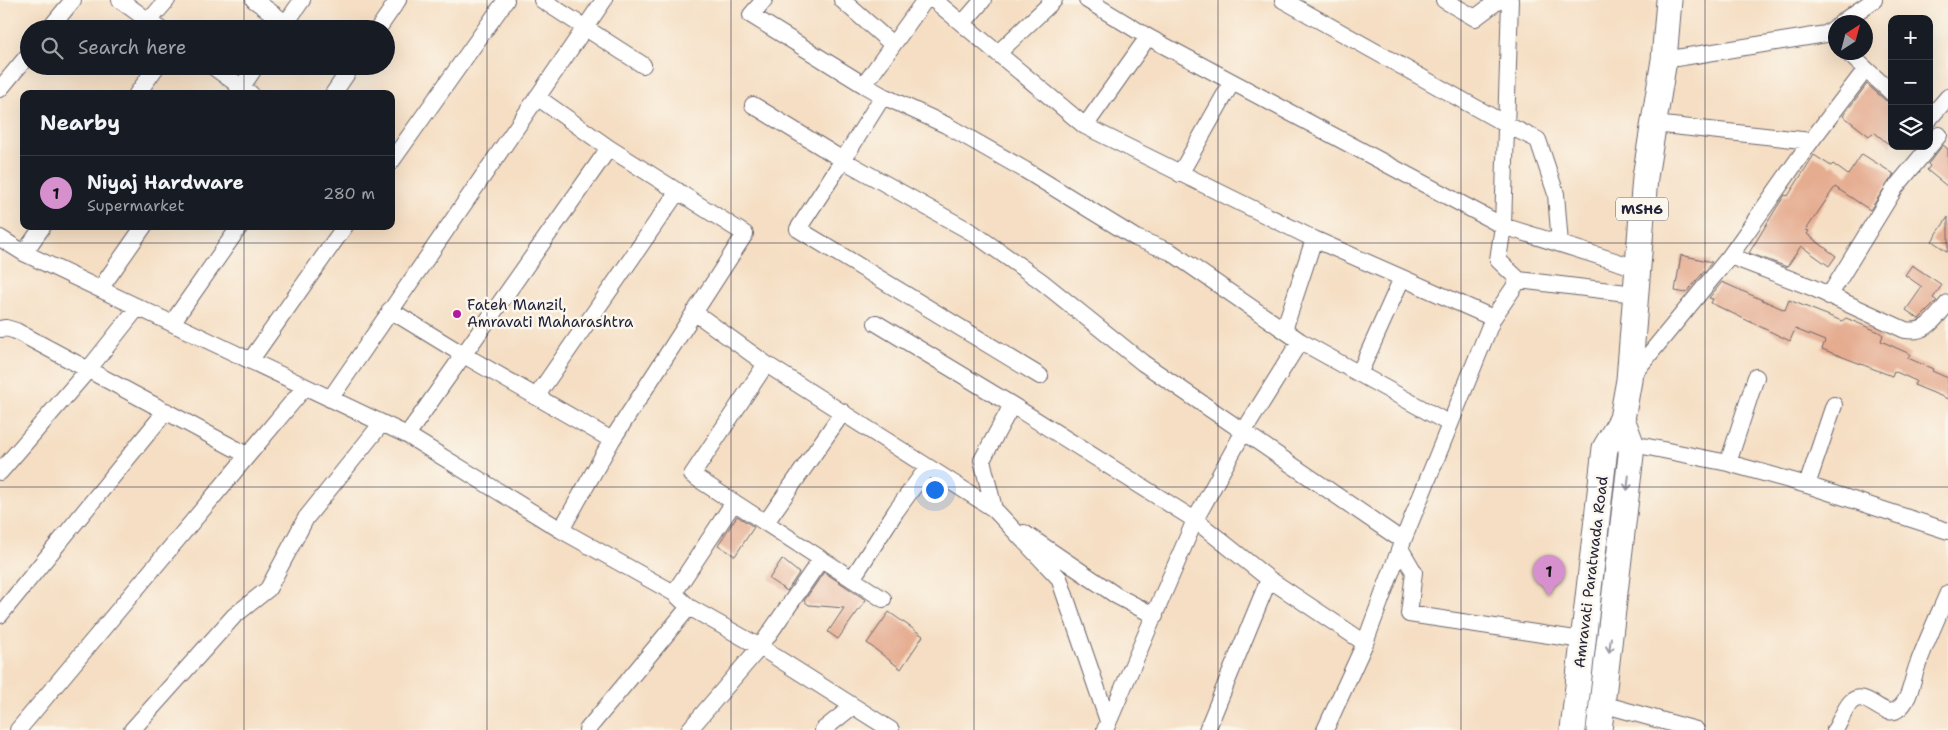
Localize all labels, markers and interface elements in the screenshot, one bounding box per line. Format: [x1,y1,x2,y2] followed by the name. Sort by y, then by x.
[1828,15,1873,60] north arrow
[1888,15,1933,150] map controls
[1888,15,1933,60] button: +
[20,20,395,75] search box
[38,34,66,62] icon: search
[78,35,187,60] text: Search here
[1888,60,1933,105] button: −
[1888,105,1933,150] button: layers
[40,109,120,137] text: Nearby
[87,170,244,195] text: Niyaj Hardware
[52,183,60,204] text: 1
[323,183,375,204] text: 280 m
[87,195,184,216] text: Supermarket
[1616,198,1668,220] road number: MSH6
[467,295,634,332] place label: Fateh Manzil, Amravati Maharashtra
[451,308,463,320] marker: Fateh Manzil, Amravati Maharashtra
[1569,474,1613,669] street label: Amravati Paratwada Road
[1623,475,1633,491] one-way arrow
[922,477,948,503] your location
[1533,555,1565,596] pin: 1
[1605,636,1615,652] one-way arrow

